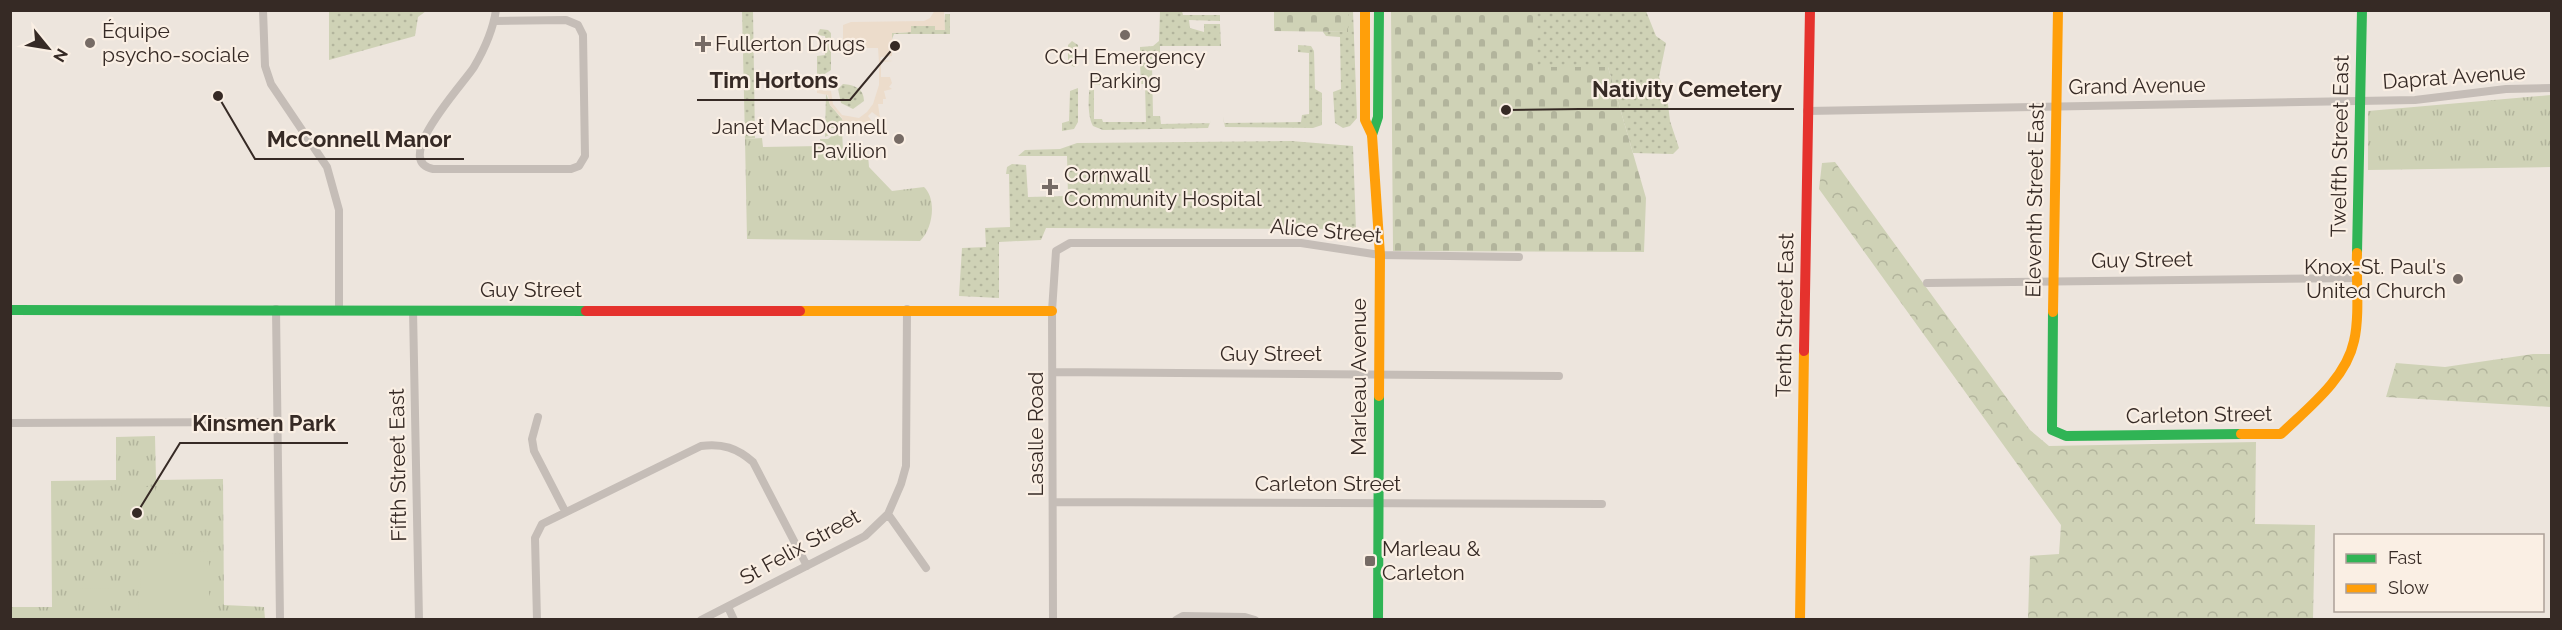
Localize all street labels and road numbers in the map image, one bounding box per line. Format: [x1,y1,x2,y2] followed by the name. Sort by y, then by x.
[2325,55,2354,237] street label: Twelfth Street East
[2382,59,2526,94] street label: Daprat Avenue
[2068,72,2206,99] street label: Grand Avenue
[2020,102,2049,298] street label: Eleventh Street East
[1269,213,1383,248] street label: Alice Street
[1771,233,1798,397] street label: Tenth Street East
[2091,246,2193,273] street label: Guy Street
[480,277,582,302] street label: Guy Street
[1346,298,1371,456] street label: Marleau Avenue
[1220,341,1322,366] street label: Guy Street
[1023,372,1048,496] street label: Lasalle Road
[384,388,411,542] street label: Fifth Street East
[2126,401,2272,428] street label: Carleton Street
[1255,471,1401,496] street label: Carleton Street
[735,503,864,590] street label: St Felix Street

